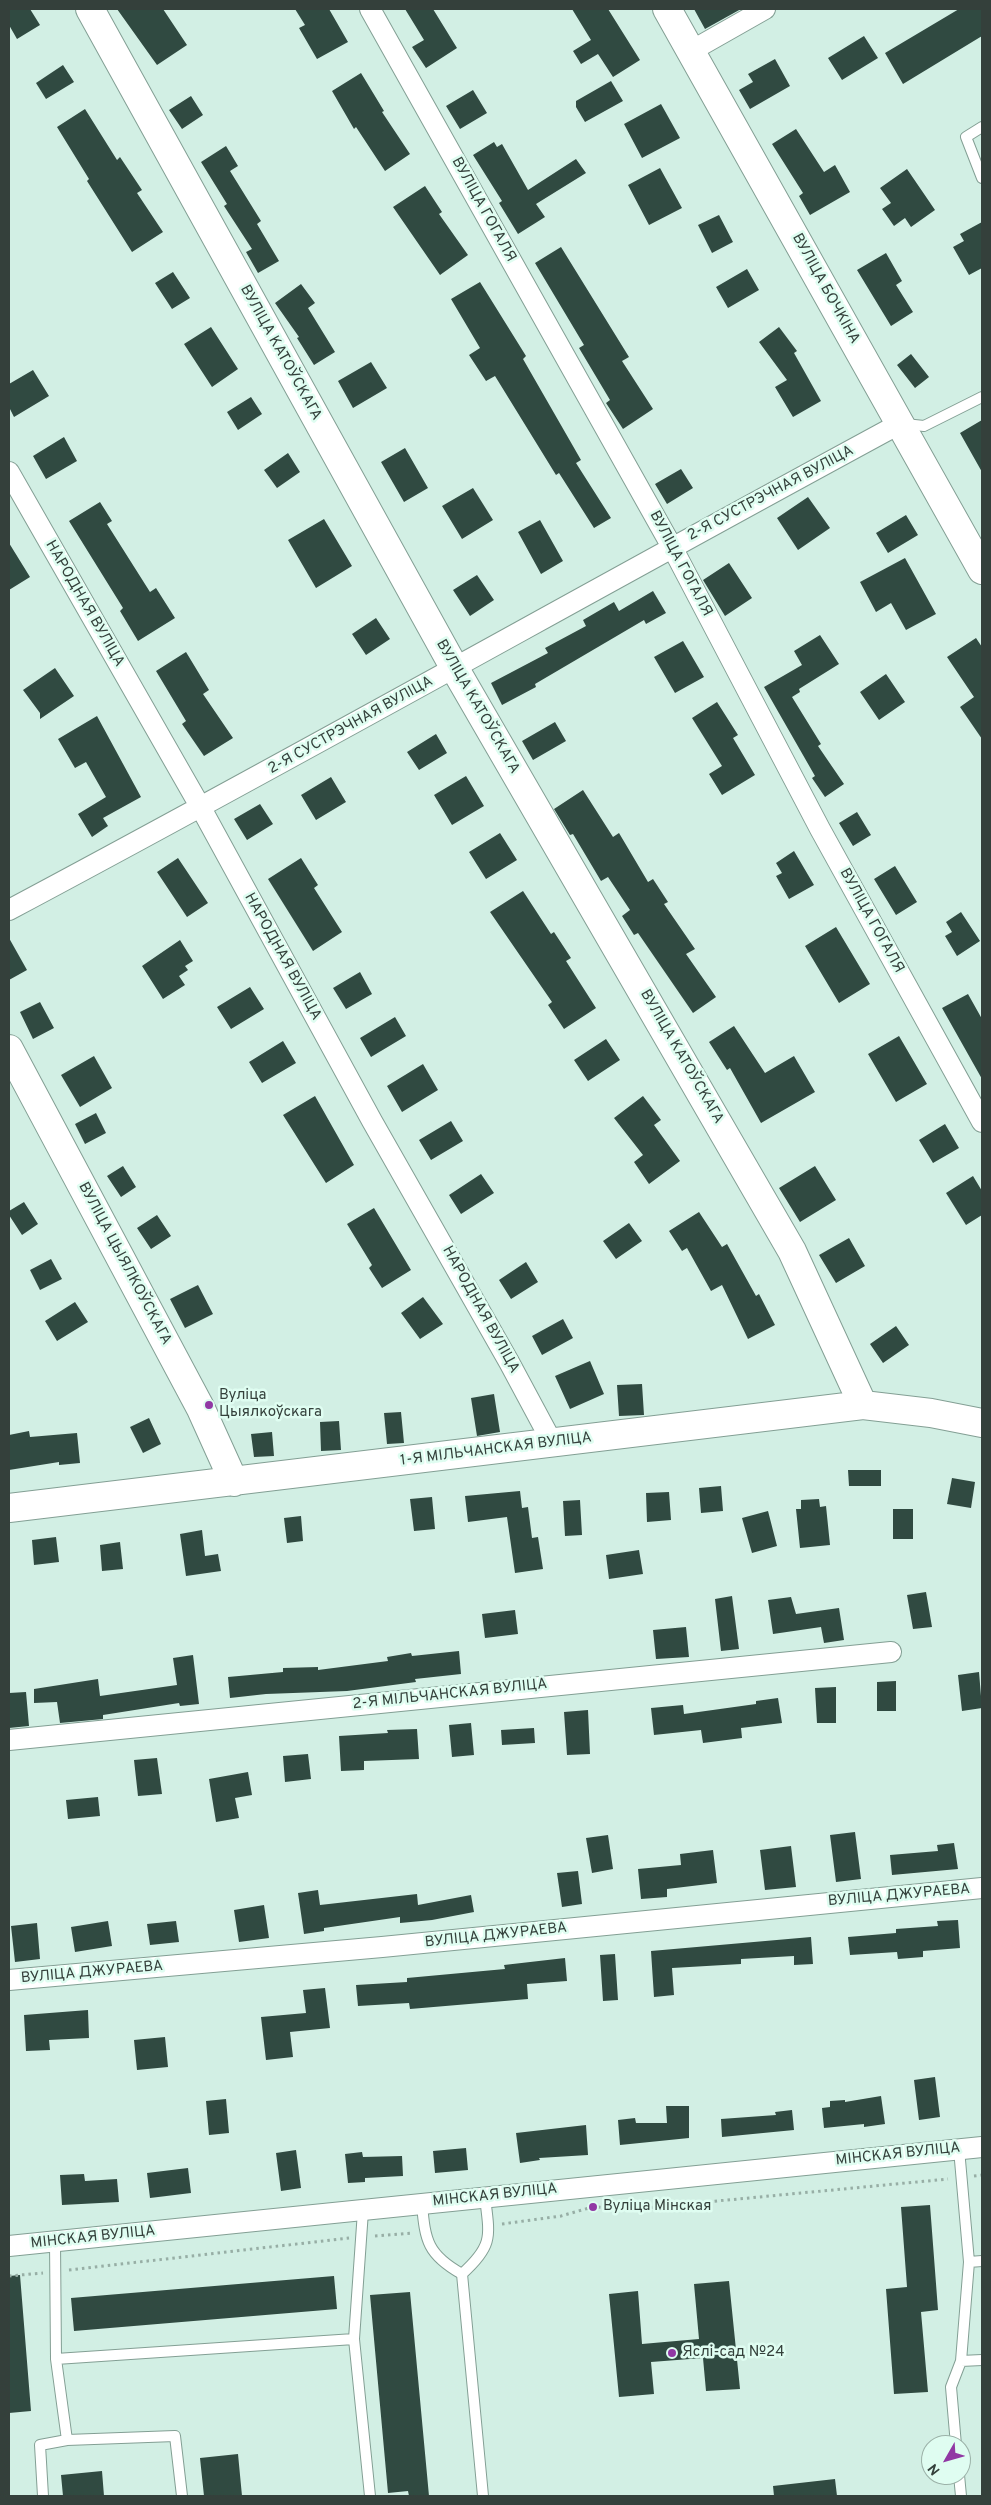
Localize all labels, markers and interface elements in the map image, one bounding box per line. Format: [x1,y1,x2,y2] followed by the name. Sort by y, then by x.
[447,155,519,265] street label: ВУЛІЦА ГОГАЛЯ
[787,231,863,347] street label: ВУЛІЦА БОЧКІНА
[235,282,325,424] street label: ВУЛІЦА КАТОЎСКАГА
[685,442,857,546] street label: 2-Я СУСТРЭЧНАЯ ВУЛІЦА
[645,508,715,620] street label: ВУЛІЦА ГОГАЛЯ
[40,538,128,670] street label: НАРОДНАЯ ВУЛІЦА
[431,637,523,777] street label: ВУЛІЦА КАТОЎСКАГА
[265,673,437,779] street label: 2-Я СУСТРЭЧНАЯ ВУЛІЦА
[835,866,907,976] street label: ВУЛІЦА ГОГАЛЯ
[239,890,325,1024] street label: НАРОДНАЯ ВУЛІЦА
[635,987,727,1127] street label: ВУЛІЦА КАТОЎСКАГА
[73,1180,175,1348] street label: ВУЛІЦА ЦЫЯЛКОЎСКАГА
[437,1243,523,1377] street label: НАРОДНАЯ ВУЛІЦА
[219,1387,322,1422] place label: Вуліца Цыялкоўскага
[203,1399,215,1411] marker: Вуліца Цыялкоўскага
[399,1429,593,1471] street label: 1-Я МІЛЬЧАНСКАЯ ВУЛІЦА
[352,1676,548,1714] street label: 2-Я МІЛЬЧАНСКАЯ ВУЛІЦА
[827,1881,971,1911] street label: ВУЛІЦА ДЖУРАЕВА
[424,1920,568,1952] street label: ВУЛІЦА ДЖУРАЕВА
[20,1958,164,1988] street label: ВУЛІЦА ДЖУРАЕВА
[835,2140,961,2170] street label: МІНСКАЯ ВУЛІЦА
[432,2181,558,2211] street label: МІНСКАЯ ВУЛІЦА
[603,2198,711,2216] place label: Вуліца Мінская
[587,2201,599,2213] marker: Вуліца Мінская
[30,2223,156,2253] street label: МІНСКАЯ ВУЛІЦА
[682,2344,784,2362] place label: Яслі-сад №24
[666,2347,678,2359] marker: Яслі-сад №24
[921,2435,971,2485] north arrow
[925,2460,944,2478] text: N

